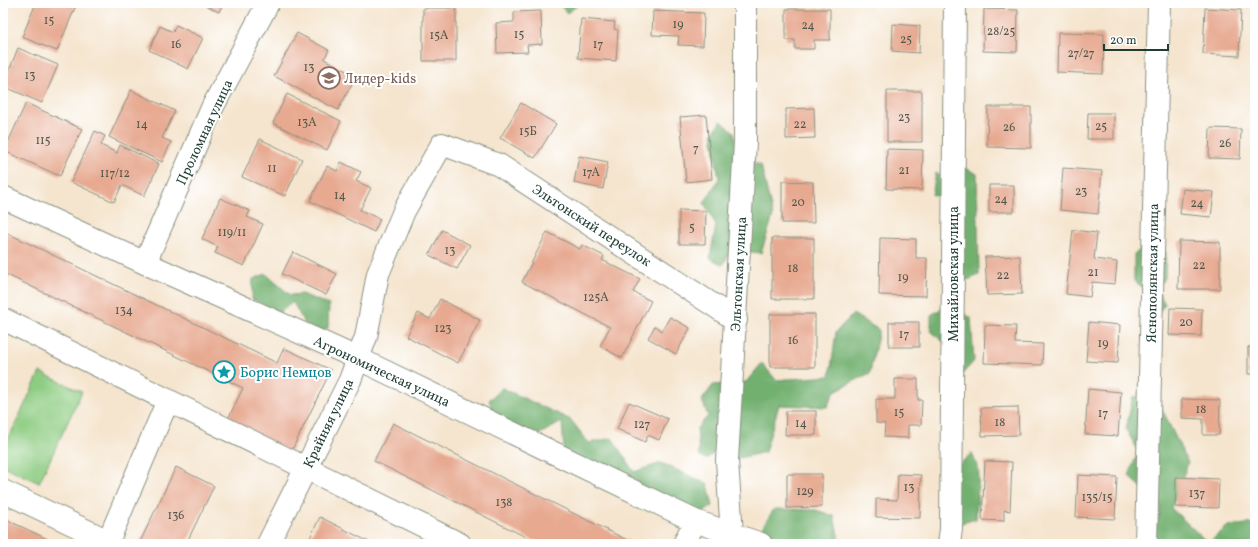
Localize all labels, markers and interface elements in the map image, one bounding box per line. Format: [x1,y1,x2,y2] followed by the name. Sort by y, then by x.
[44,13,54,29] house number: 15
[673,17,683,33] house number: 19
[801,18,815,34] house number: 24
[987,24,1015,40] house number: 28/25
[1104,26,1168,52] scale bar
[514,27,524,43] house number: 15
[430,28,449,44] house number: 15А
[900,32,912,48] house number: 25
[1110,33,1137,49] text: 20 m
[171,37,181,53] house number: 16
[593,37,603,53] house number: 17
[1067,46,1095,62] house number: 27/27
[304,60,314,76] house number: 13
[316,65,342,91] school or university icon: Лидер-kids
[25,68,35,84] house number: 13
[344,70,416,89] place label: Лидер-kids
[173,77,238,189] street label: Проломная улица
[898,110,910,126] house number: 23
[297,115,317,131] house number: 13А
[136,117,148,133] house number: 14
[794,117,806,133] house number: 22
[1095,119,1107,135] house number: 25
[1003,120,1015,136] house number: 26
[519,124,537,140] house number: 15Б
[35,133,51,149] house number: 115
[1219,136,1231,152] house number: 26
[693,141,699,157] house number: 7
[267,161,277,177] house number: 11
[898,163,910,179] house number: 21
[582,165,600,181] house number: 17А
[100,166,130,182] house number: 117/12
[528,181,655,272] street label: Эльтонский переулок
[1075,184,1087,200] house number: 23
[334,188,346,204] house number: 14
[994,192,1008,208] house number: 24
[791,195,805,211] house number: 20
[1190,196,1204,212] house number: 24
[1143,203,1164,343] street label: Яснополянская улица
[945,206,964,342] street label: Михайловская улица
[727,216,752,332] street label: Эльтонская улица
[689,220,695,236] house number: 5
[218,225,246,241] house number: 119/11
[445,243,455,259] house number: 13
[1193,258,1205,274] house number: 22
[788,261,798,277] house number: 18
[1087,265,1099,281] house number: 21
[997,268,1009,284] house number: 22
[898,270,908,286] house number: 19
[583,290,609,306] house number: 125А
[115,303,133,319] house number: 134
[1179,315,1193,331] house number: 20
[435,321,451,337] house number: 123
[899,327,909,343] house number: 17
[310,332,453,412] street label: Агрономическая улица
[788,333,798,349] house number: 16
[1098,336,1108,352] house number: 19
[211,359,237,385] place icon: Борис Немцов
[240,364,332,383] place label: Борис Немцов
[299,376,359,472] street label: Крайняя улица
[1196,402,1206,418] house number: 18
[894,405,904,421] house number: 15
[1098,406,1108,422] house number: 17
[995,415,1005,431] house number: 18
[795,416,807,432] house number: 14
[634,417,650,433] house number: 127
[904,480,914,496] house number: 13
[796,484,814,500] house number: 129
[1189,486,1205,502] house number: 137
[1081,490,1113,506] house number: 135/15
[496,495,512,511] house number: 138
[168,508,184,524] house number: 136

